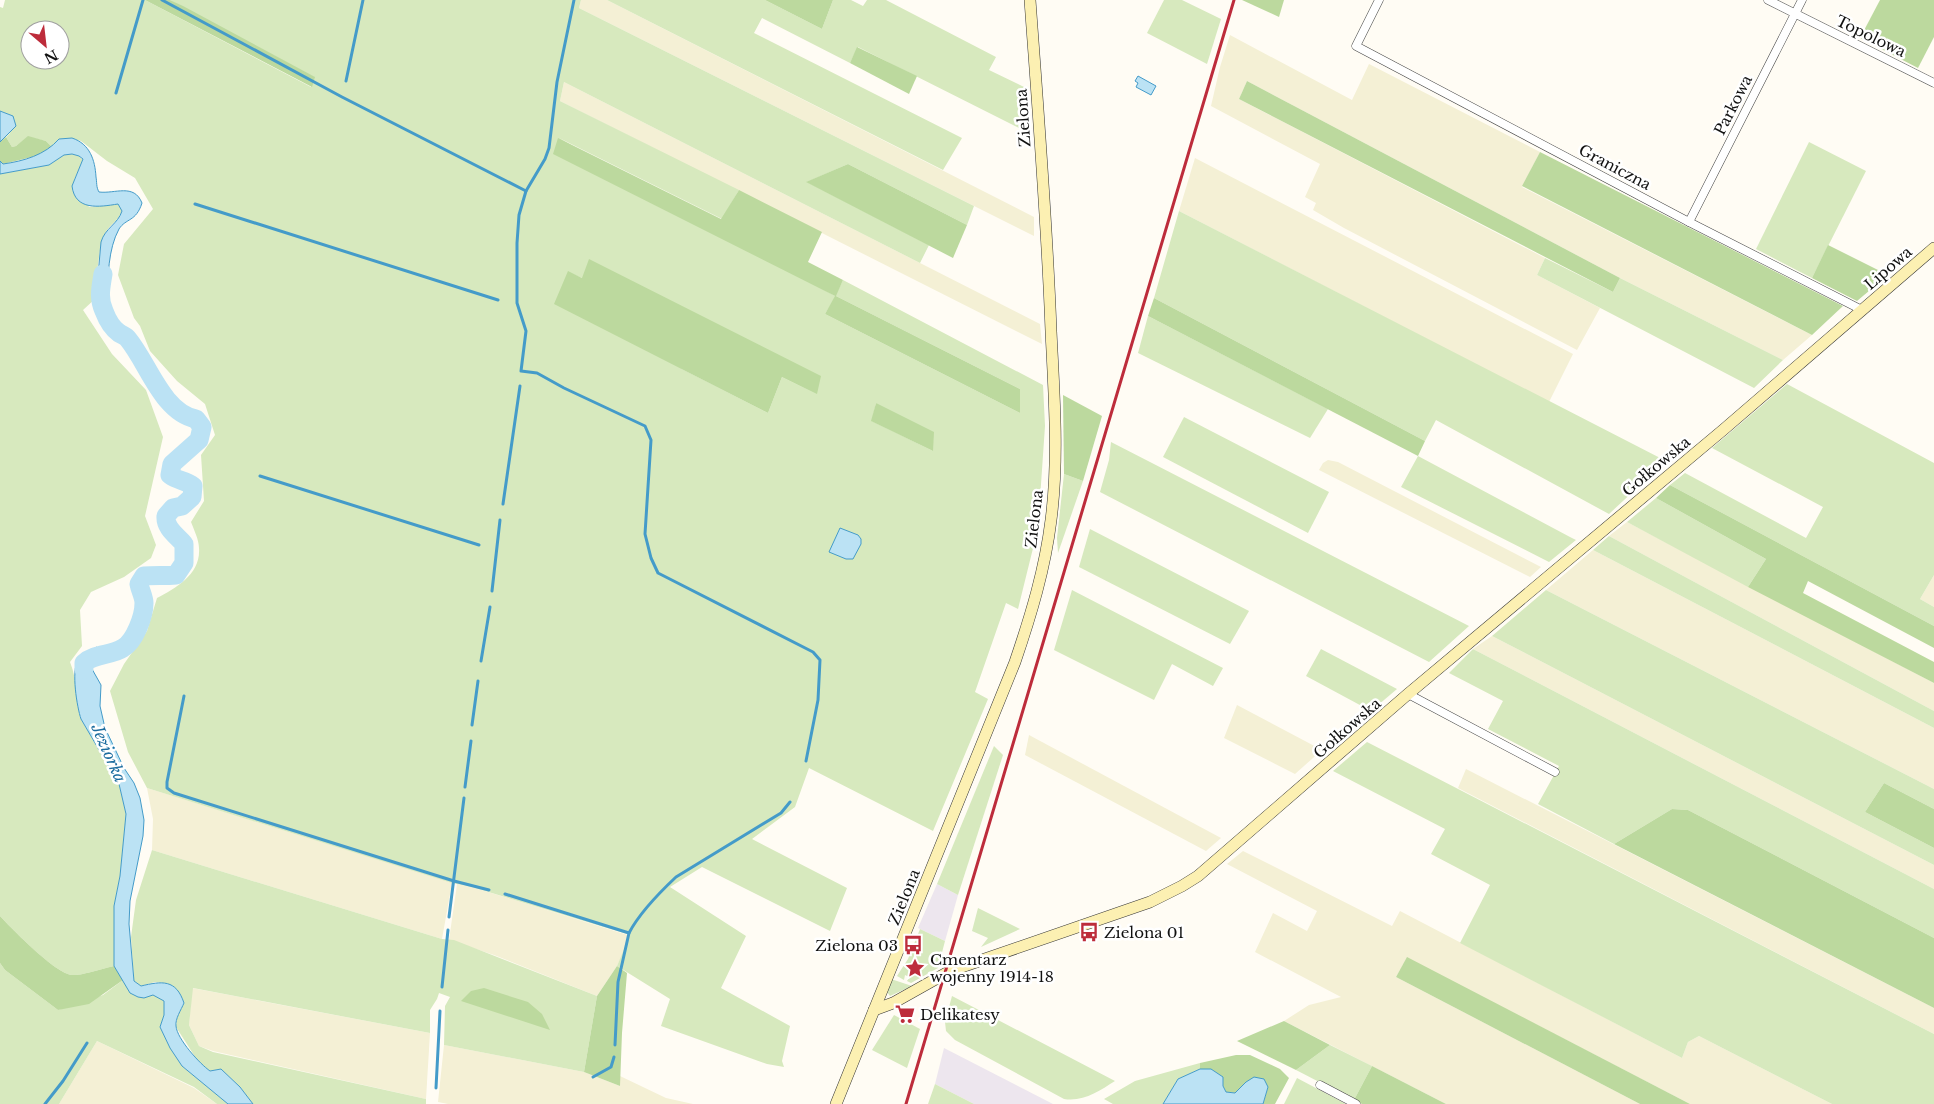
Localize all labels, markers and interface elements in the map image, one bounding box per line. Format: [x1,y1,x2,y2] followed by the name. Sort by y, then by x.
[1833,11,1910,61] street label: Topolowa
[20,20,70,70] north arrow
[41,45,61,68] text: N
[1710,71,1756,138] street label: Parkowa
[1011,87,1035,148] street label: Zielona
[1576,140,1655,194] street label: Graniczna
[1860,242,1916,294] street label: Lipowa
[1618,432,1694,500] street label: Gołkowska
[1021,488,1047,549] street label: Zielona
[1309,693,1385,762] street label: Gołkowska
[87,720,131,785] water label: Jeziorka
[884,866,924,928] street label: Zielona
[1078,921,1100,943] bus stop icon: Zielona 01
[1104,923,1184,942] place label: Zielona 01
[902,934,924,956] bus stop icon: Zielona 03
[815,936,898,955] place label: Zielona 03
[930,950,1054,986] place label: Cmentarz wojenny 1914-18
[904,957,926,979] place icon: Cmentarz wojenny 1914-18
[894,1003,916,1025] supermarket icon: Delikatesy
[920,1005,1000,1024] place label: Delikatesy

